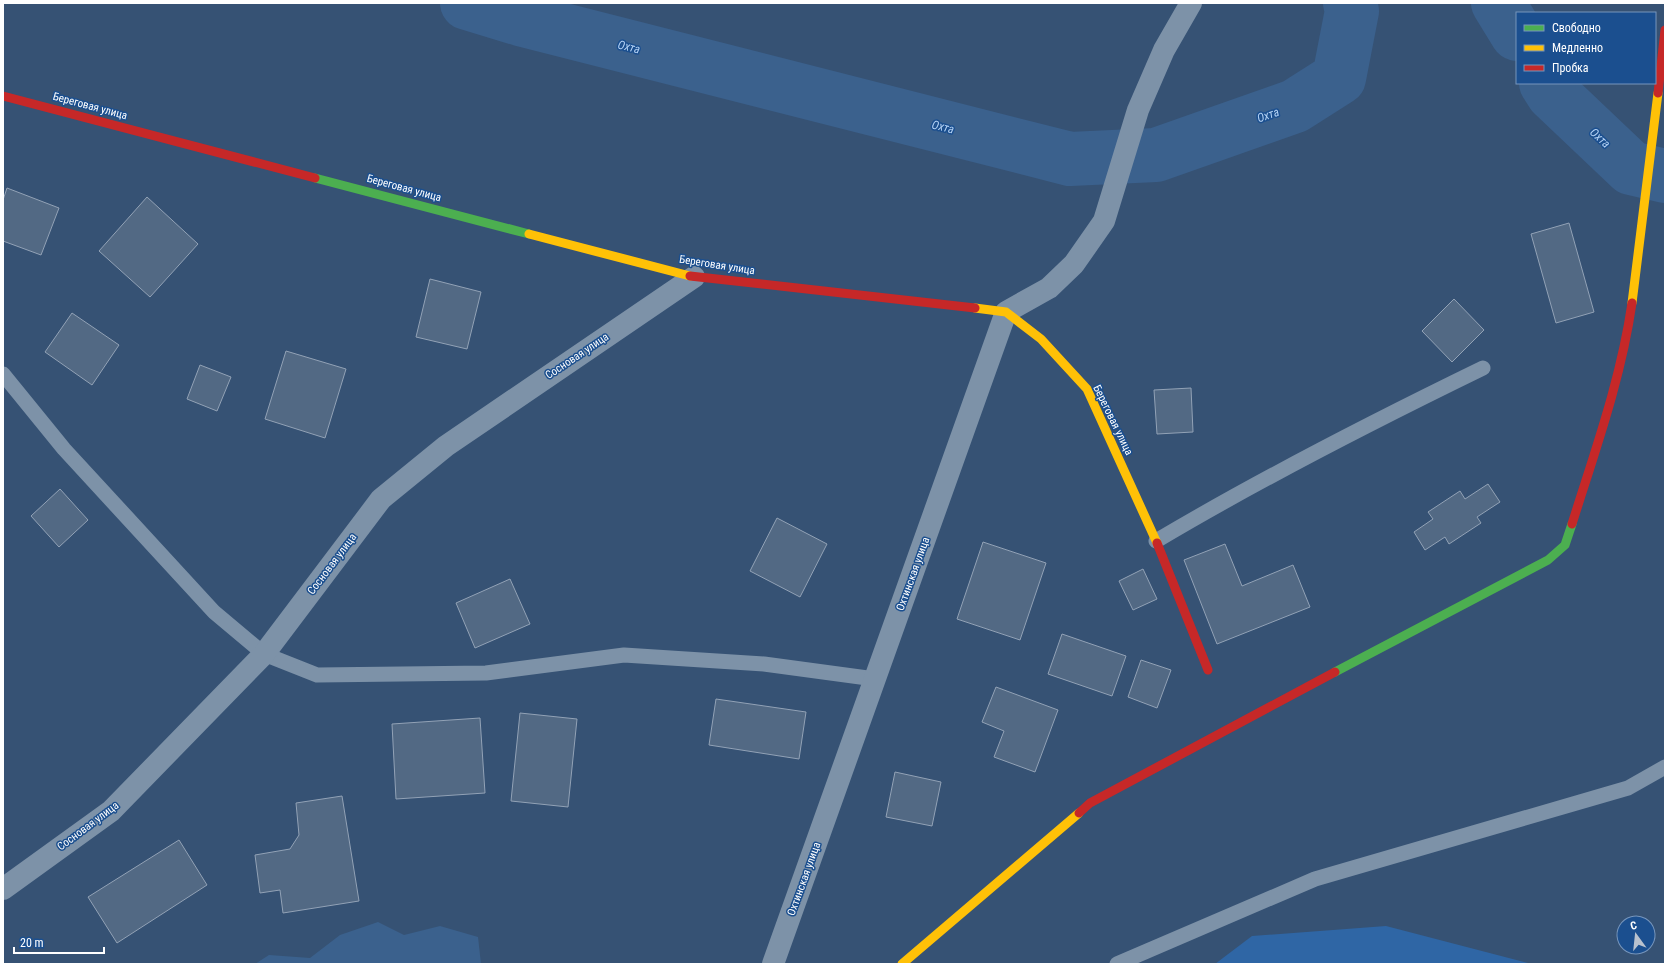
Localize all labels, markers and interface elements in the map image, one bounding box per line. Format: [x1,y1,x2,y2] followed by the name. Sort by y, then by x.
[1516,12,1656,84] legend
[1552,21,1601,35] text: Свободно
[616,37,642,57] water label: Охта
[1552,41,1603,55] text: Медленно
[1552,61,1589,75] text: Пробка
[51,90,129,122] street label: Береговая улица
[1255,105,1281,125] water label: Охта
[930,117,956,137] water label: Охта
[1587,125,1613,151] water label: Охта
[365,172,443,204] street label: Береговая улица
[678,253,756,277] street label: Береговая улица
[543,330,611,382] street label: Сосновая улица
[1090,383,1136,457] street label: Береговая улица
[305,531,359,597] street label: Сосновая улица
[894,535,932,613] street label: Охтинская улица
[55,799,121,853] street label: Сосновая улица
[785,840,823,918] street label: Охтинская улица
[1616,915,1656,955] north arrow
[1629,919,1638,933] text: С
[14,929,104,955] scale bar
[20,936,44,950] text: 20 m

